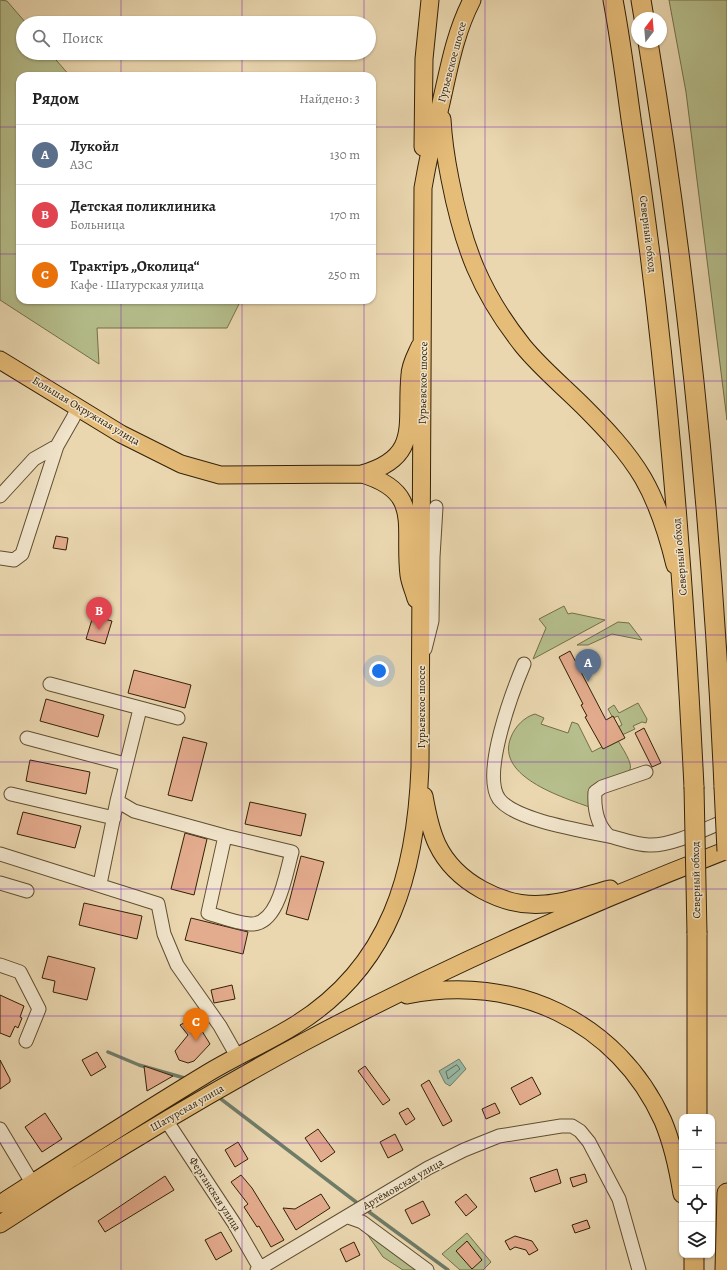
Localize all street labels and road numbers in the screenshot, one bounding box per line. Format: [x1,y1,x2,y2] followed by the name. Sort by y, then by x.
[434,20,470,104] street label: Гурьевское шоссе
[636,195,660,274] street label: Северный обход
[415,341,431,425] street label: Гурьевское шоссе
[29,373,143,450] street label: Большая Окружная улица
[669,517,691,596] street label: Северный обход
[414,665,429,749] street label: Гурьевское шоссе
[688,841,704,919] street label: Северный обход
[147,1080,228,1135] street label: Шатурская улица
[185,1154,245,1235] street label: Ферганская улица
[359,1154,447,1214] street label: Артёмовская улица

